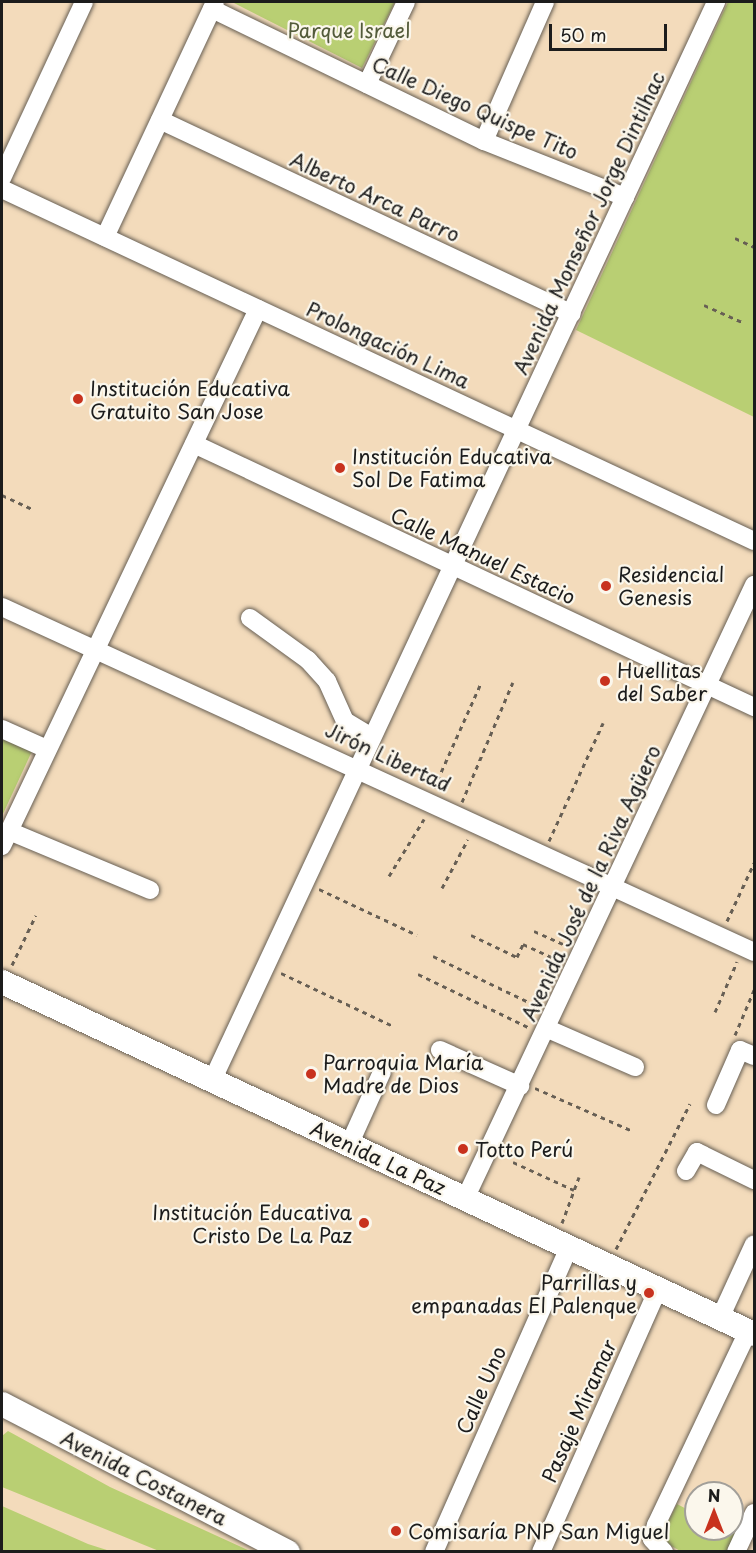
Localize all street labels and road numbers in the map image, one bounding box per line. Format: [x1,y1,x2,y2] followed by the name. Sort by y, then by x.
[367,51,583,165] street label: Calle Diego Quispe Tito
[508,68,670,378] street label: Avenida Monseñor Jorge Dintilhac
[287,147,463,247] street label: Alberto Arca Parro
[303,297,473,393] street label: Prolongación Lima
[386,502,580,610] street label: Calle Manuel Estacio
[321,717,455,797] street label: Jirón Libertad
[516,741,666,1025] street label: Avenida José de la Riva Agüero
[307,1116,449,1200] street label: Avenida La Paz
[537,1336,621,1486] street label: Pasaje Miramar
[451,1342,511,1438] street label: Calle Uno
[57,1426,231,1530] street label: Avenida Costanera

